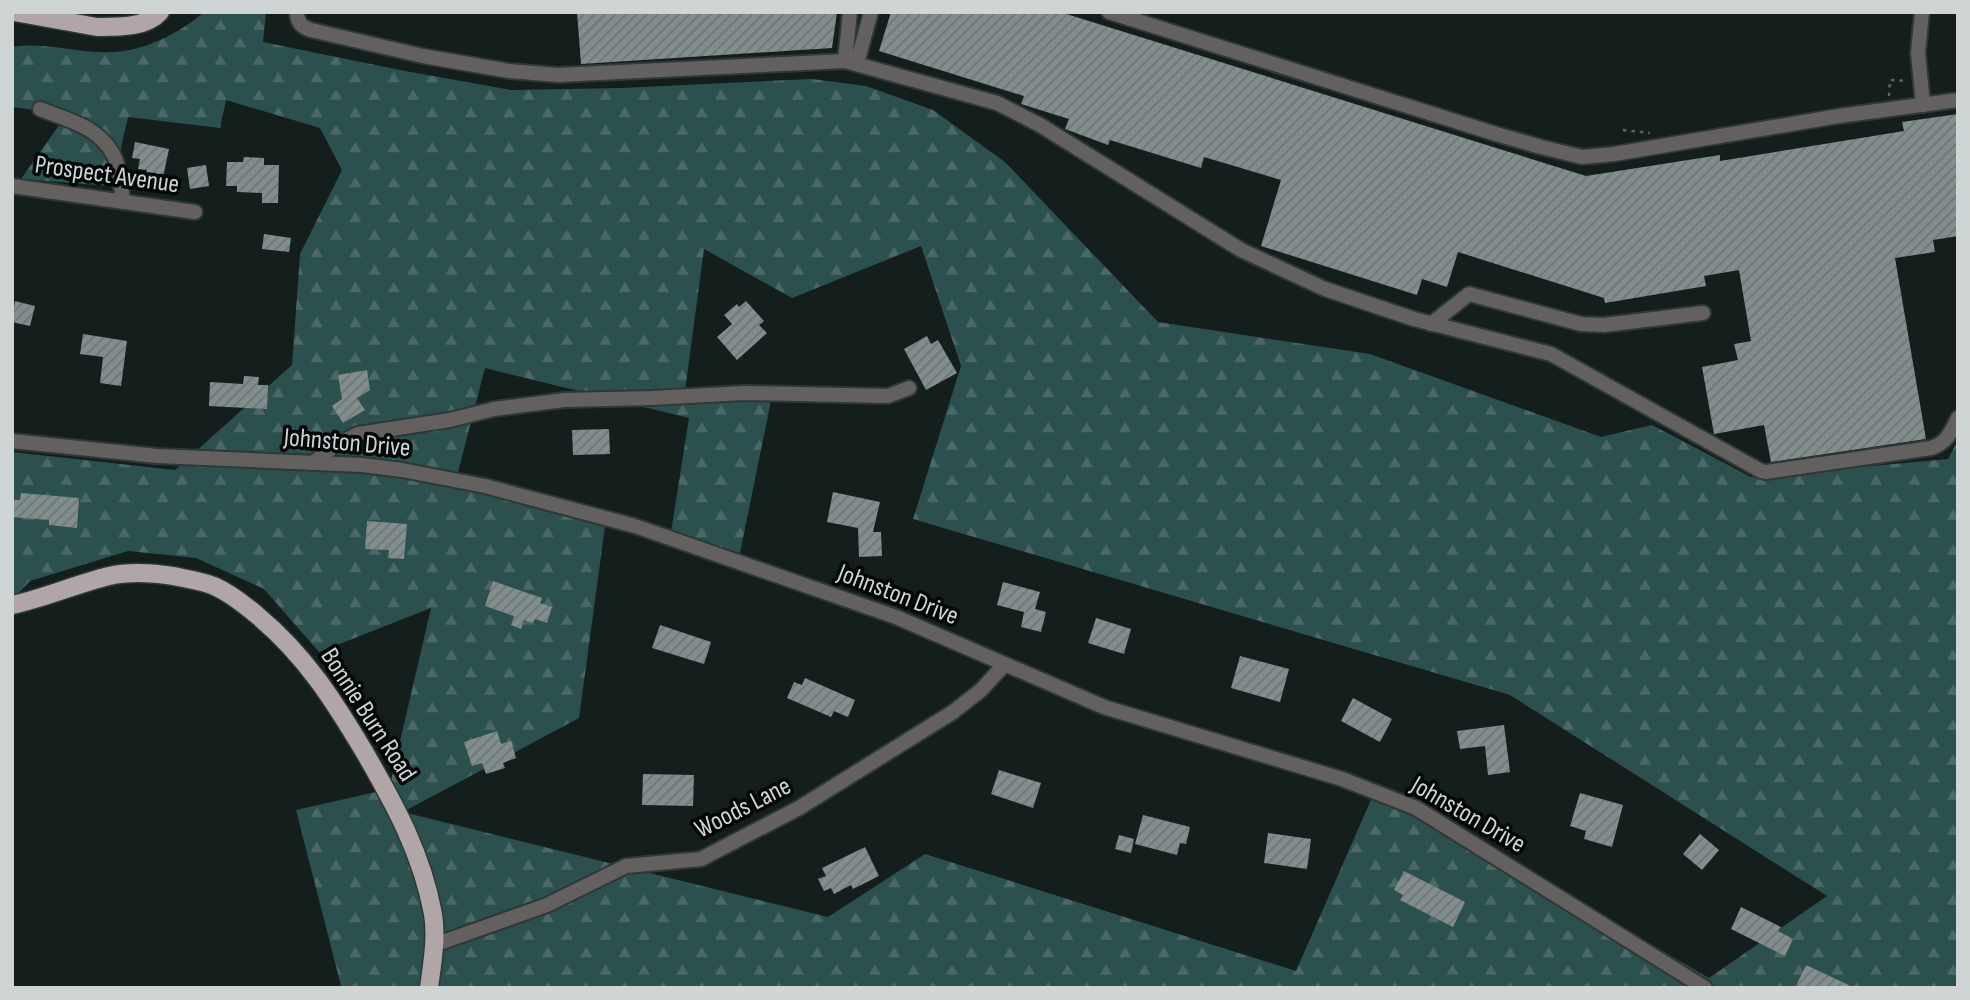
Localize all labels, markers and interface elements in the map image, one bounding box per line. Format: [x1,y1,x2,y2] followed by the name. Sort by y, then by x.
[33,150,181,200] street label: Prospect Avenue
[281,422,412,464] street label: Johnston Drive
[832,557,963,632] street label: Johnston Drive
[313,643,423,787] street label: Bonnie Burn Road
[1404,769,1531,860] street label: Johnston Drive
[690,771,796,845] street label: Woods Lane

